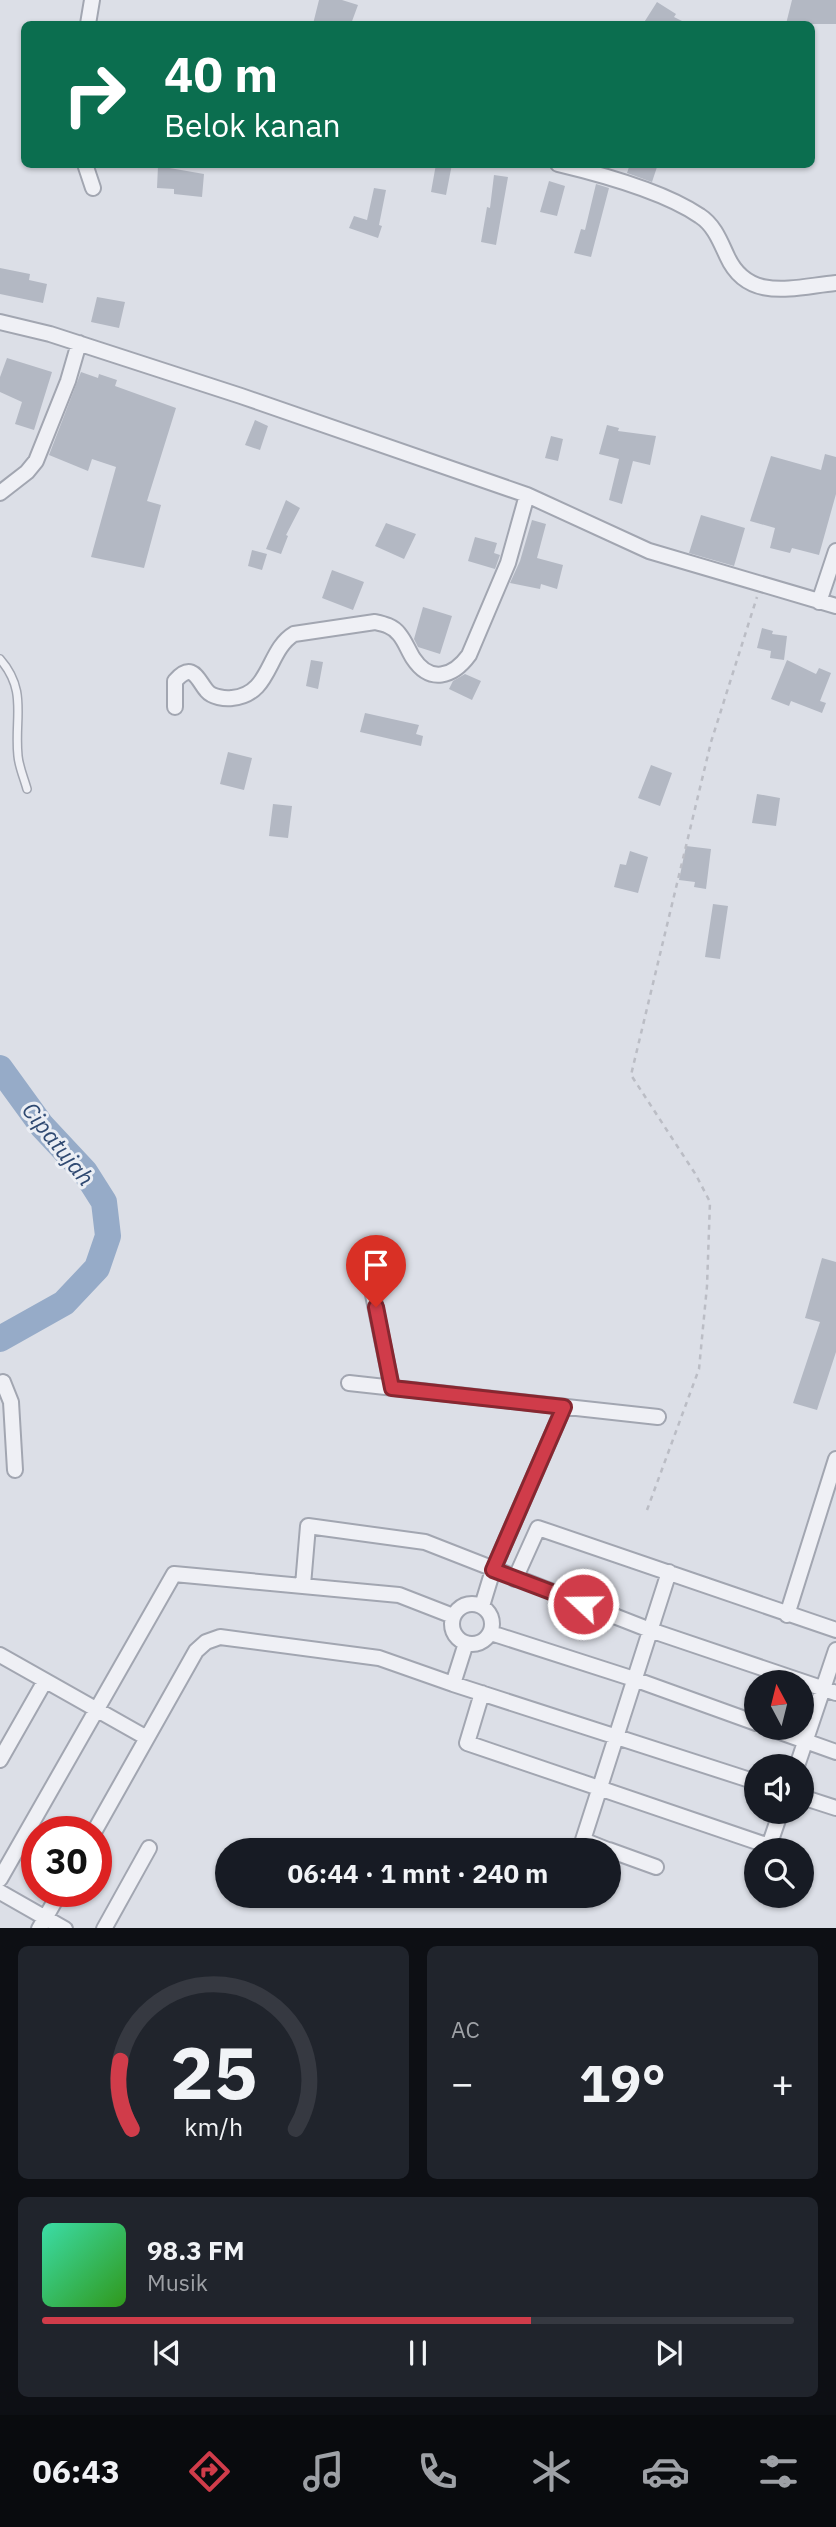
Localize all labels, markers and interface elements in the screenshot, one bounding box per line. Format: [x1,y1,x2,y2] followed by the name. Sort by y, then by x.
[164,42,278,105] text: 40 m
[49,49,140,140] icon: right
[164,104,341,146] text: Belok kanan
[16,1095,102,1191] water label: Cipatujah
[346,1235,406,1307] pin
[357,1246,395,1284] icon: arrive
[546,1567,620,1641] position arrow
[744,1670,814,1740] north arrow
[744,1670,814,1908] map controls
[744,1754,814,1824] button: sound
[21,1816,112,1907] speed limit sign: 30
[744,1838,814,1908] button: search
[288,1856,548,1890] text: 06:44 · 1 mnt · 240 m
[451,2014,480,2044] text: AC
[170,2024,257,2119] text: 25
[579,2049,666,2116] text: 19°
[451,2058,474,2107] text: −
[771,2058,794,2107] text: +
[184,2109,243,2142] text: km/h
[147,2233,245,2267] text: 98.3 FM
[147,2267,208,2297] text: Musik
[148,2334,186,2372] icon: previous
[399,2334,437,2372] icon: pause
[650,2334,688,2372] icon: next
[185,2447,234,2496] icon: directions
[299,2447,348,2496] icon: music
[413,2447,462,2496] icon: phone
[527,2447,576,2496] icon: climate
[641,2447,690,2496] icon: car
[754,2447,803,2496] icon: filters
[32,2450,120,2492] text: 06:43

